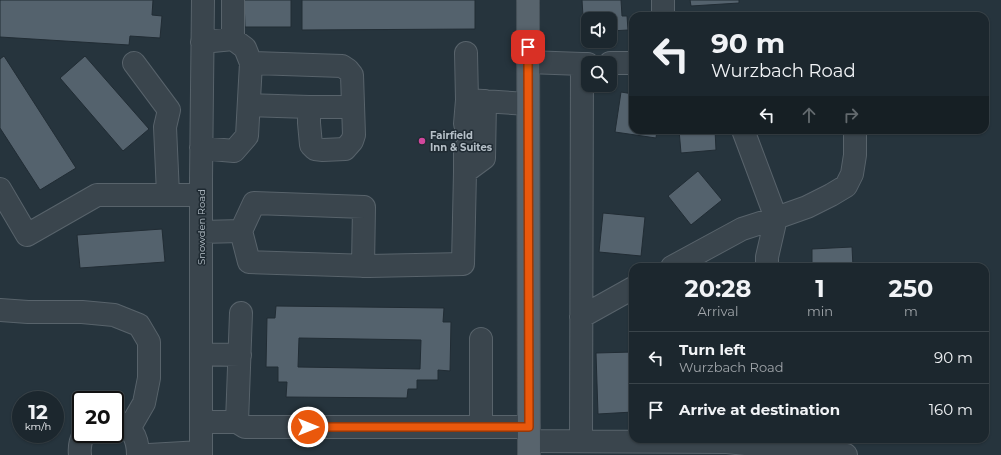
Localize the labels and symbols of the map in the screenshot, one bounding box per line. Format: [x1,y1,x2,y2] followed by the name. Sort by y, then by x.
[511,30,545,64] pin
[430,129,493,154] place label: Fairfield Inn & Suites
[417,136,427,146] marker: Fairfield Inn & Suites
[195,189,208,265] street label: Snowden Road
[72,391,124,443] speed limit sign: 20
[287,406,329,448] position arrow

